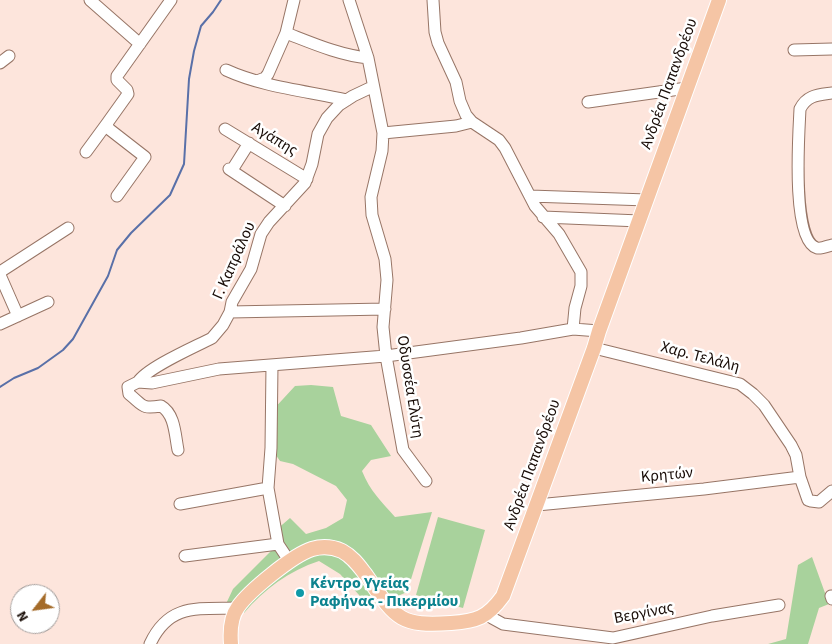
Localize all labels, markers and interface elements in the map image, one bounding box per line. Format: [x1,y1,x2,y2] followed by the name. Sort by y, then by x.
[637,16,703,152] street label: Ανδρέα Παπανδρέου
[248,119,300,161] street label: Αγάπης
[209,219,261,303] street label: Γ. Καπράλου
[391,334,427,440] street label: Οδυσσέα Ελύτη
[658,338,742,378] street label: Χαρ. Τελάλη
[500,397,566,533] street label: Ανδρέα Παπανδρέου
[640,464,694,488] street label: Κρητών
[310,574,458,612] place label: Κέντρο Υγείας Ραφήνας - Πικερμίου
[10,584,60,634] north arrow
[294,587,306,599] marker: Κέντρο Υγείας Ραφήνας - Πικερμίου
[613,599,675,629] street label: Βεργίνας
[12,607,34,625] text: N

